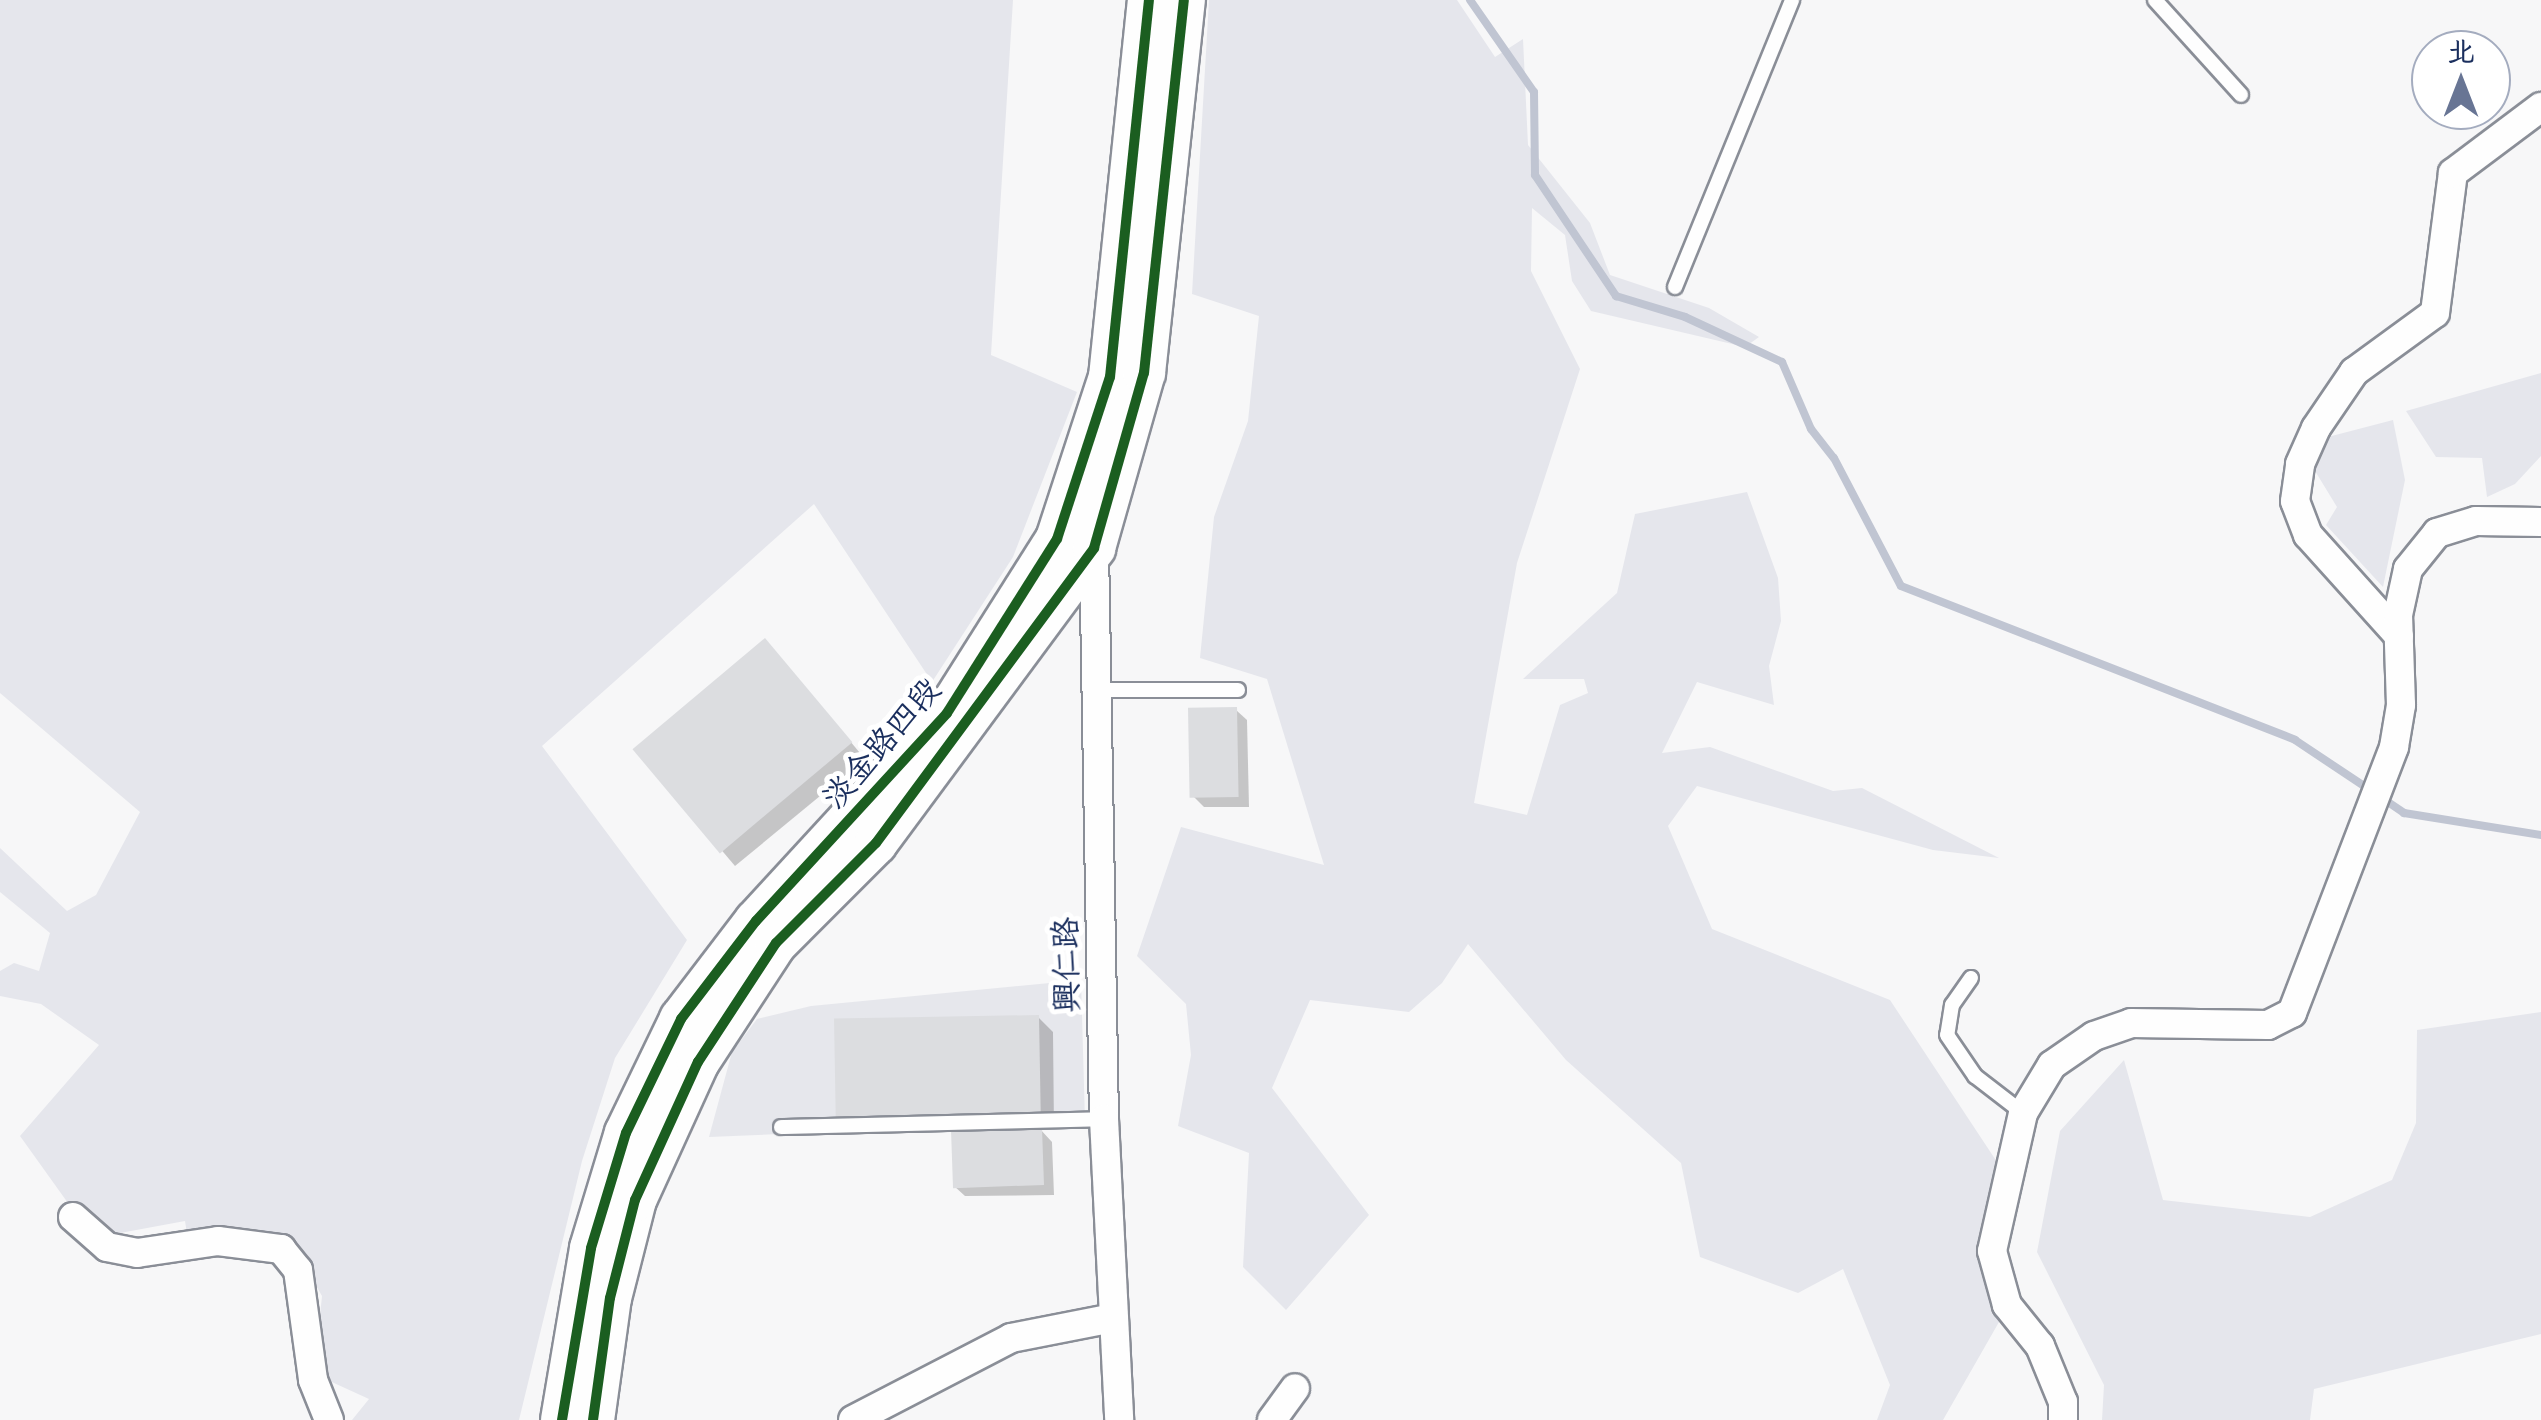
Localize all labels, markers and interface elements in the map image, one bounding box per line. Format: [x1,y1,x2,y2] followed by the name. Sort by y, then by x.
[2411,30,2511,130] north arrow
[2447,36,2475,68] text: 北
[815,671,949,817] street label: 淡金路四段
[1047,917,1087,1013] street label: 興仁路

